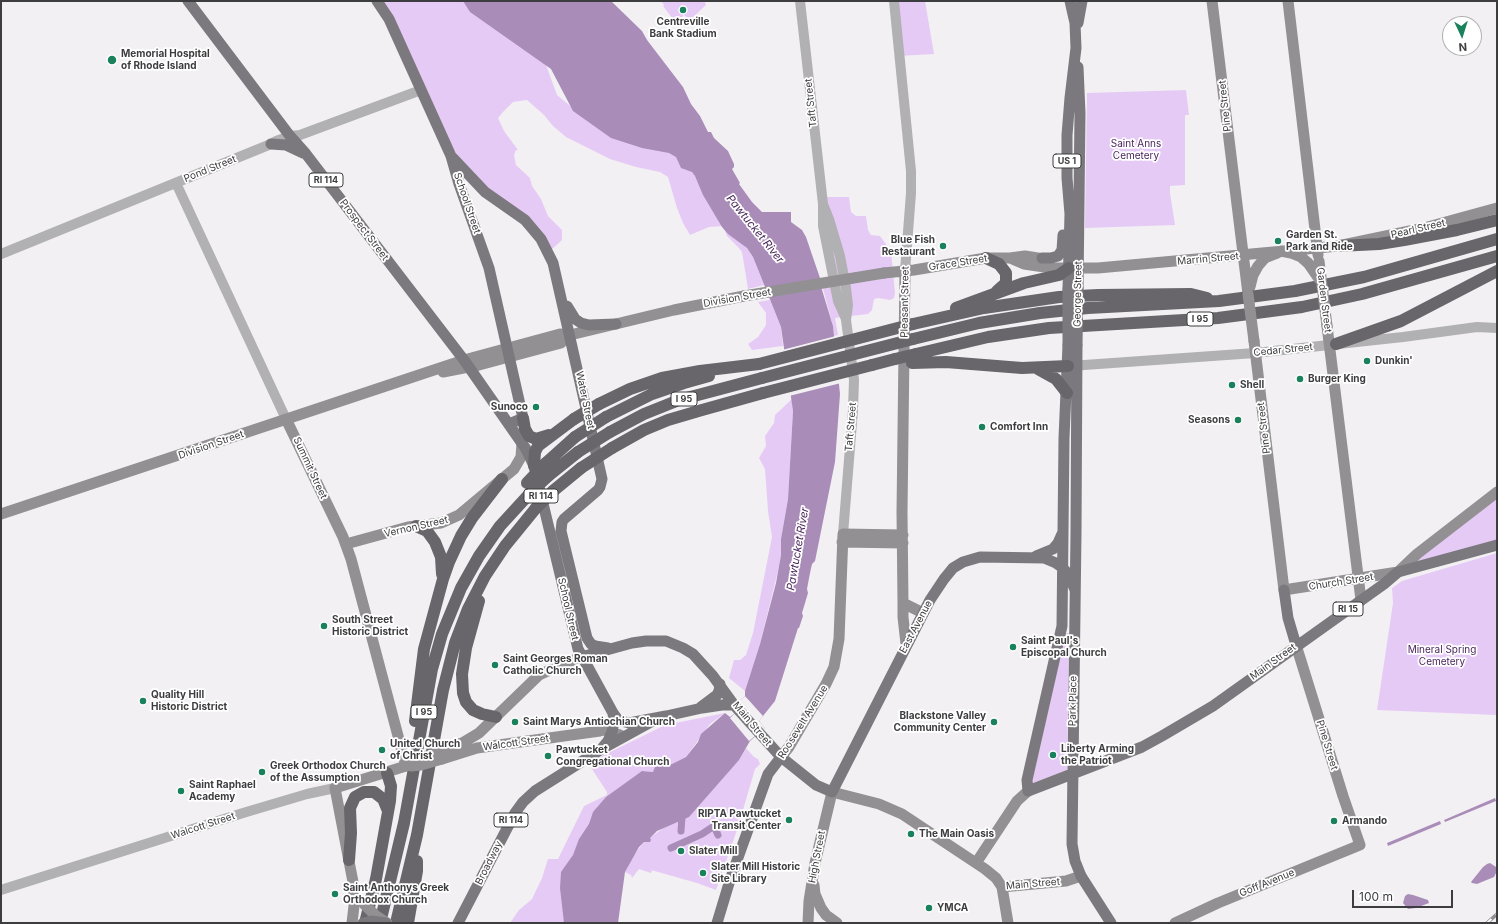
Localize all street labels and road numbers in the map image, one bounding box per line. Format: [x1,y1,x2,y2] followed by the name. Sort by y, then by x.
[802,78,820,128] street label: Taft Street
[1216,80,1234,132] street label: Pine Street
[182,153,238,185] street label: Pond Street
[1053,154,1081,168] road number: US 1
[451,171,483,235] street label: School Street
[309,173,343,187] road number: RI 114
[337,197,391,263] street label: Prospect Street
[1390,217,1446,241] street label: Pearl Street
[1177,250,1239,268] street label: Marrin Street
[928,252,988,274] street label: Grace Street
[1071,261,1085,327] street label: George Street
[898,266,912,338] street label: Pleasant Street
[1314,267,1334,333] street label: Garden Street
[702,286,772,310] street label: Division Street
[1187,312,1213,326] road number: I 95
[1253,341,1313,359] street label: Cedar Street
[573,370,597,430] street label: Water Street
[671,392,697,406] road number: I 95
[843,402,859,452] street label: Taft Street
[1255,402,1273,454] street label: Pine Street
[177,428,245,462] street label: Division Street
[290,435,330,501] street label: Summit Street
[524,489,558,503] road number: RI 114
[383,514,449,540] street label: Vernon Street
[1308,571,1374,593] street label: Church Street
[555,577,581,641] street label: School Street
[897,599,935,655] street label: East Avenue
[1333,602,1363,616] road number: RI 15
[1248,641,1298,683] street label: Main Street
[1067,676,1079,726] street label: Park Place
[776,683,830,761] street label: Roosevelt Avenue
[730,699,774,749] street label: Main Street
[411,705,437,719] road number: I 95
[1314,719,1340,771] street label: Pine Street
[482,732,550,754] street label: Walcott Street
[170,810,236,842] street label: Walcott Street
[494,813,528,827] road number: RI 114
[806,830,828,884] street label: High Street
[473,839,505,887] street label: Broadway
[1238,866,1296,900] street label: Goff Avenue
[1006,876,1060,892] street label: Main Street

